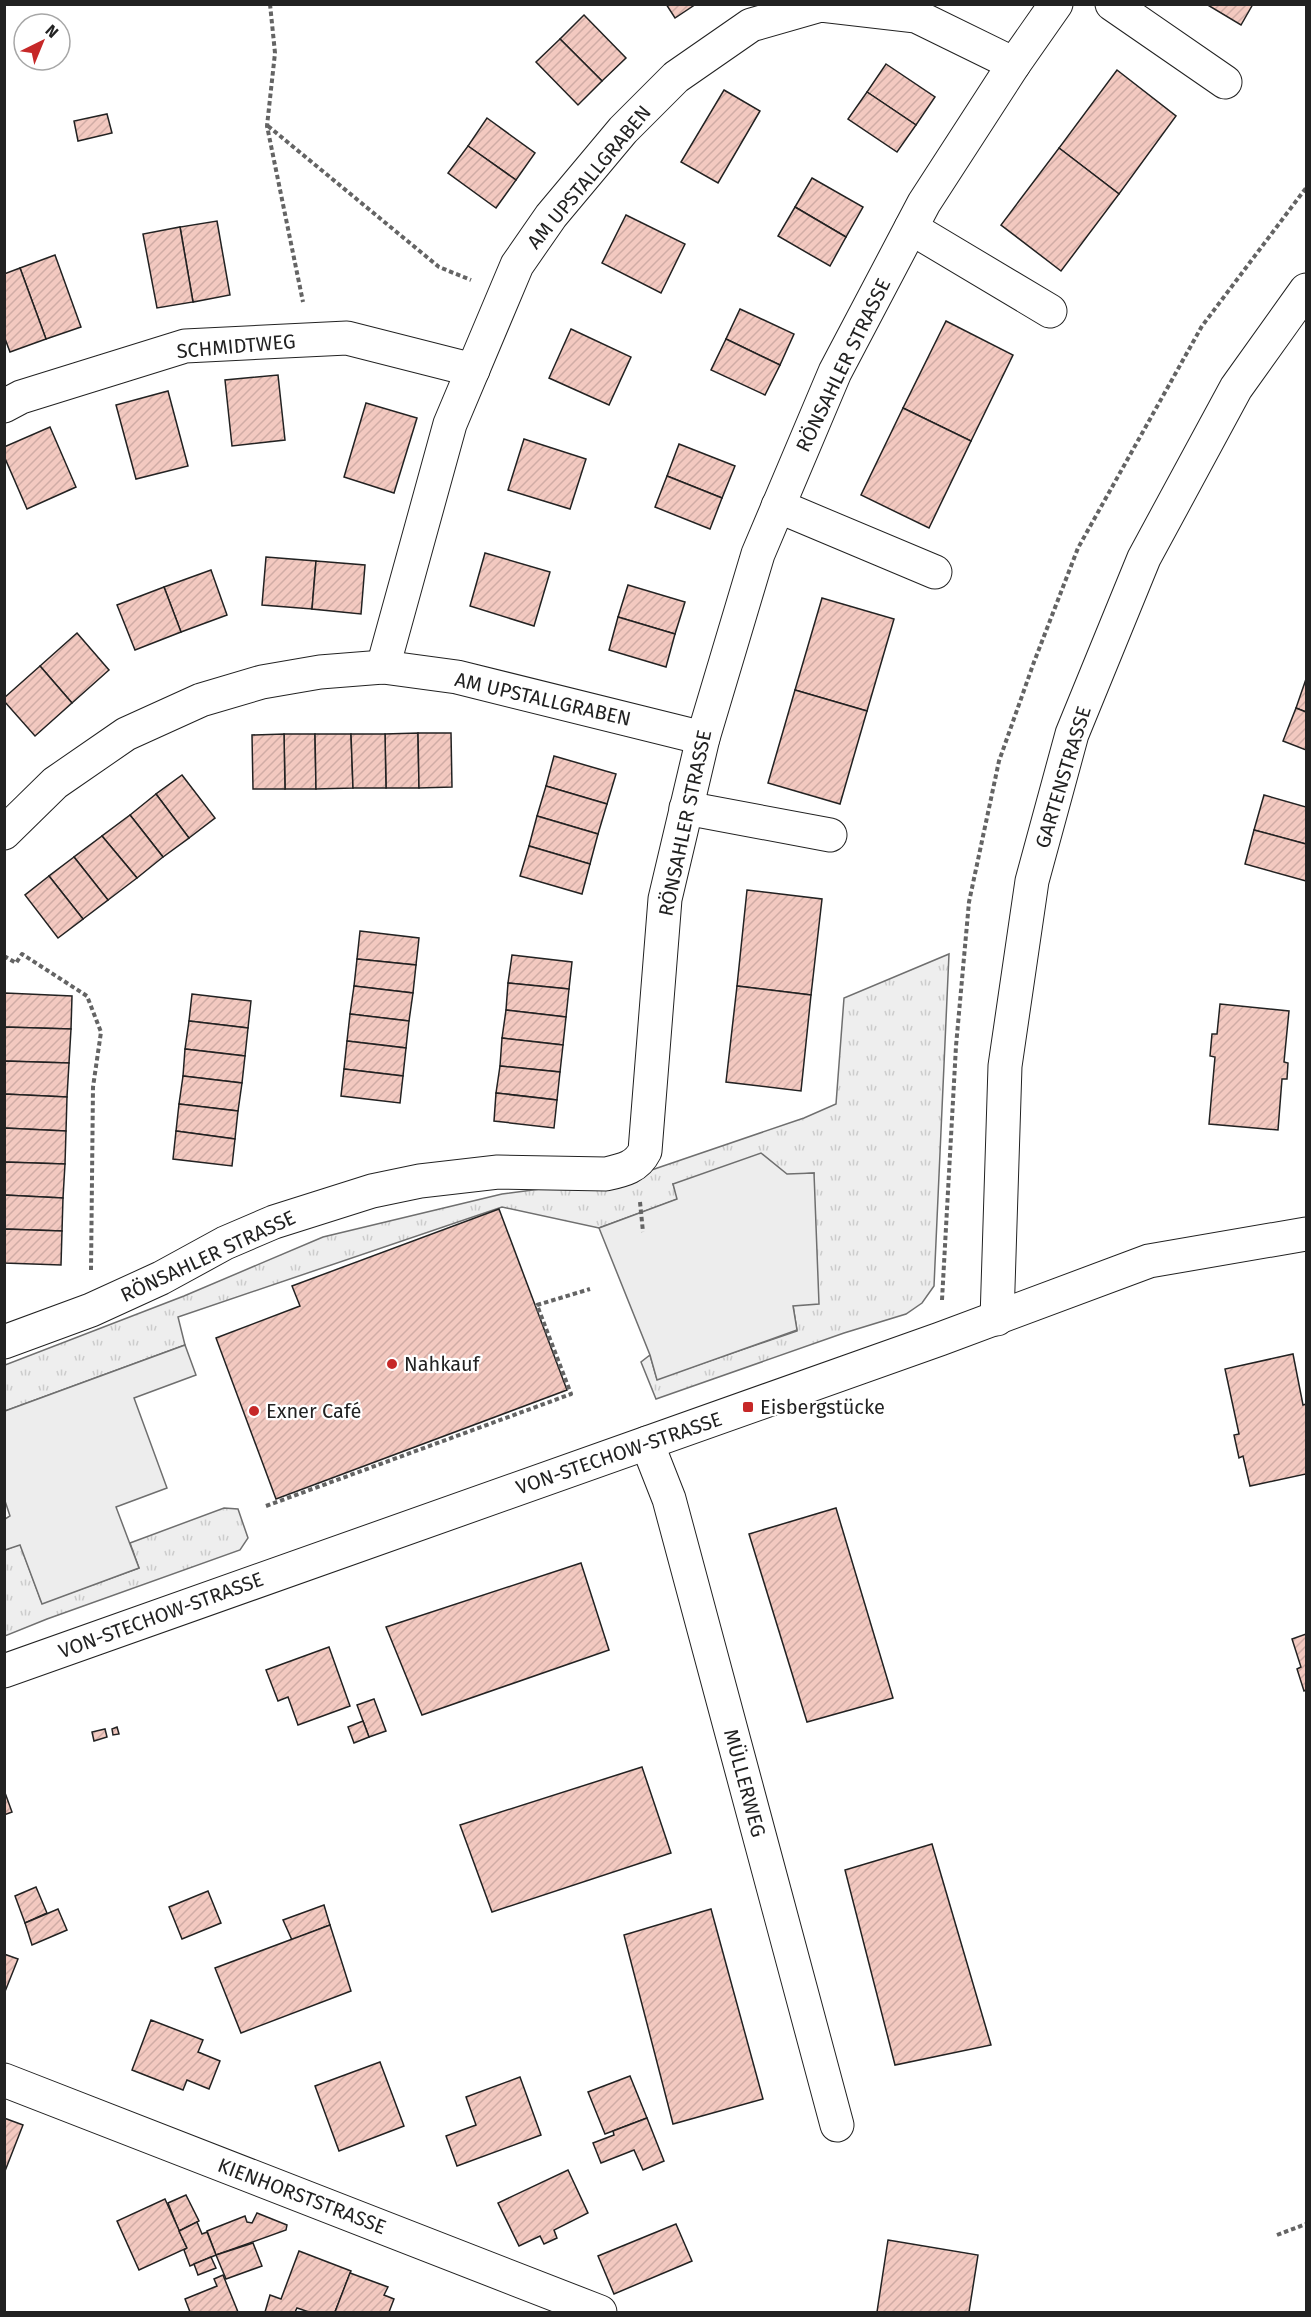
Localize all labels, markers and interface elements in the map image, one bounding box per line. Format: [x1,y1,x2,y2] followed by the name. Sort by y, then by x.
[12,12,72,72] north arrow
[42,21,62,42] text: N
[522,100,656,254] street label: AM UPSTALLGRABEN
[791,274,895,456] street label: RÖNSAHLER STRASSE
[176,329,296,363] street label: SCHMIDTWEG
[453,667,633,731] street label: AM UPSTALLGRABEN
[1030,703,1096,851] street label: GARTENSTRASSE
[654,728,716,918] street label: RÖNSAHLER STRASSE
[117,1205,299,1307] street label: RÖNSAHLER STRASSE
[404,1352,481,1376] place label: Nahkauf
[385,1357,399,1371] marker: Nahkauf
[760,1395,885,1419] place label: Eisbergstücke
[266,1399,361,1423] place label: Exner Café
[741,1400,755,1414] marker: Eisbergstücke
[247,1404,261,1418] marker: Exner Café
[513,1406,725,1500] street label: VON-STECHOW-STRASSE
[55,1567,267,1663] street label: VON-STECHOW-STRASSE
[719,1726,771,1840] street label: MÜLLERWEG
[214,2153,390,2239] street label: KIENHORSTSTRASSE

